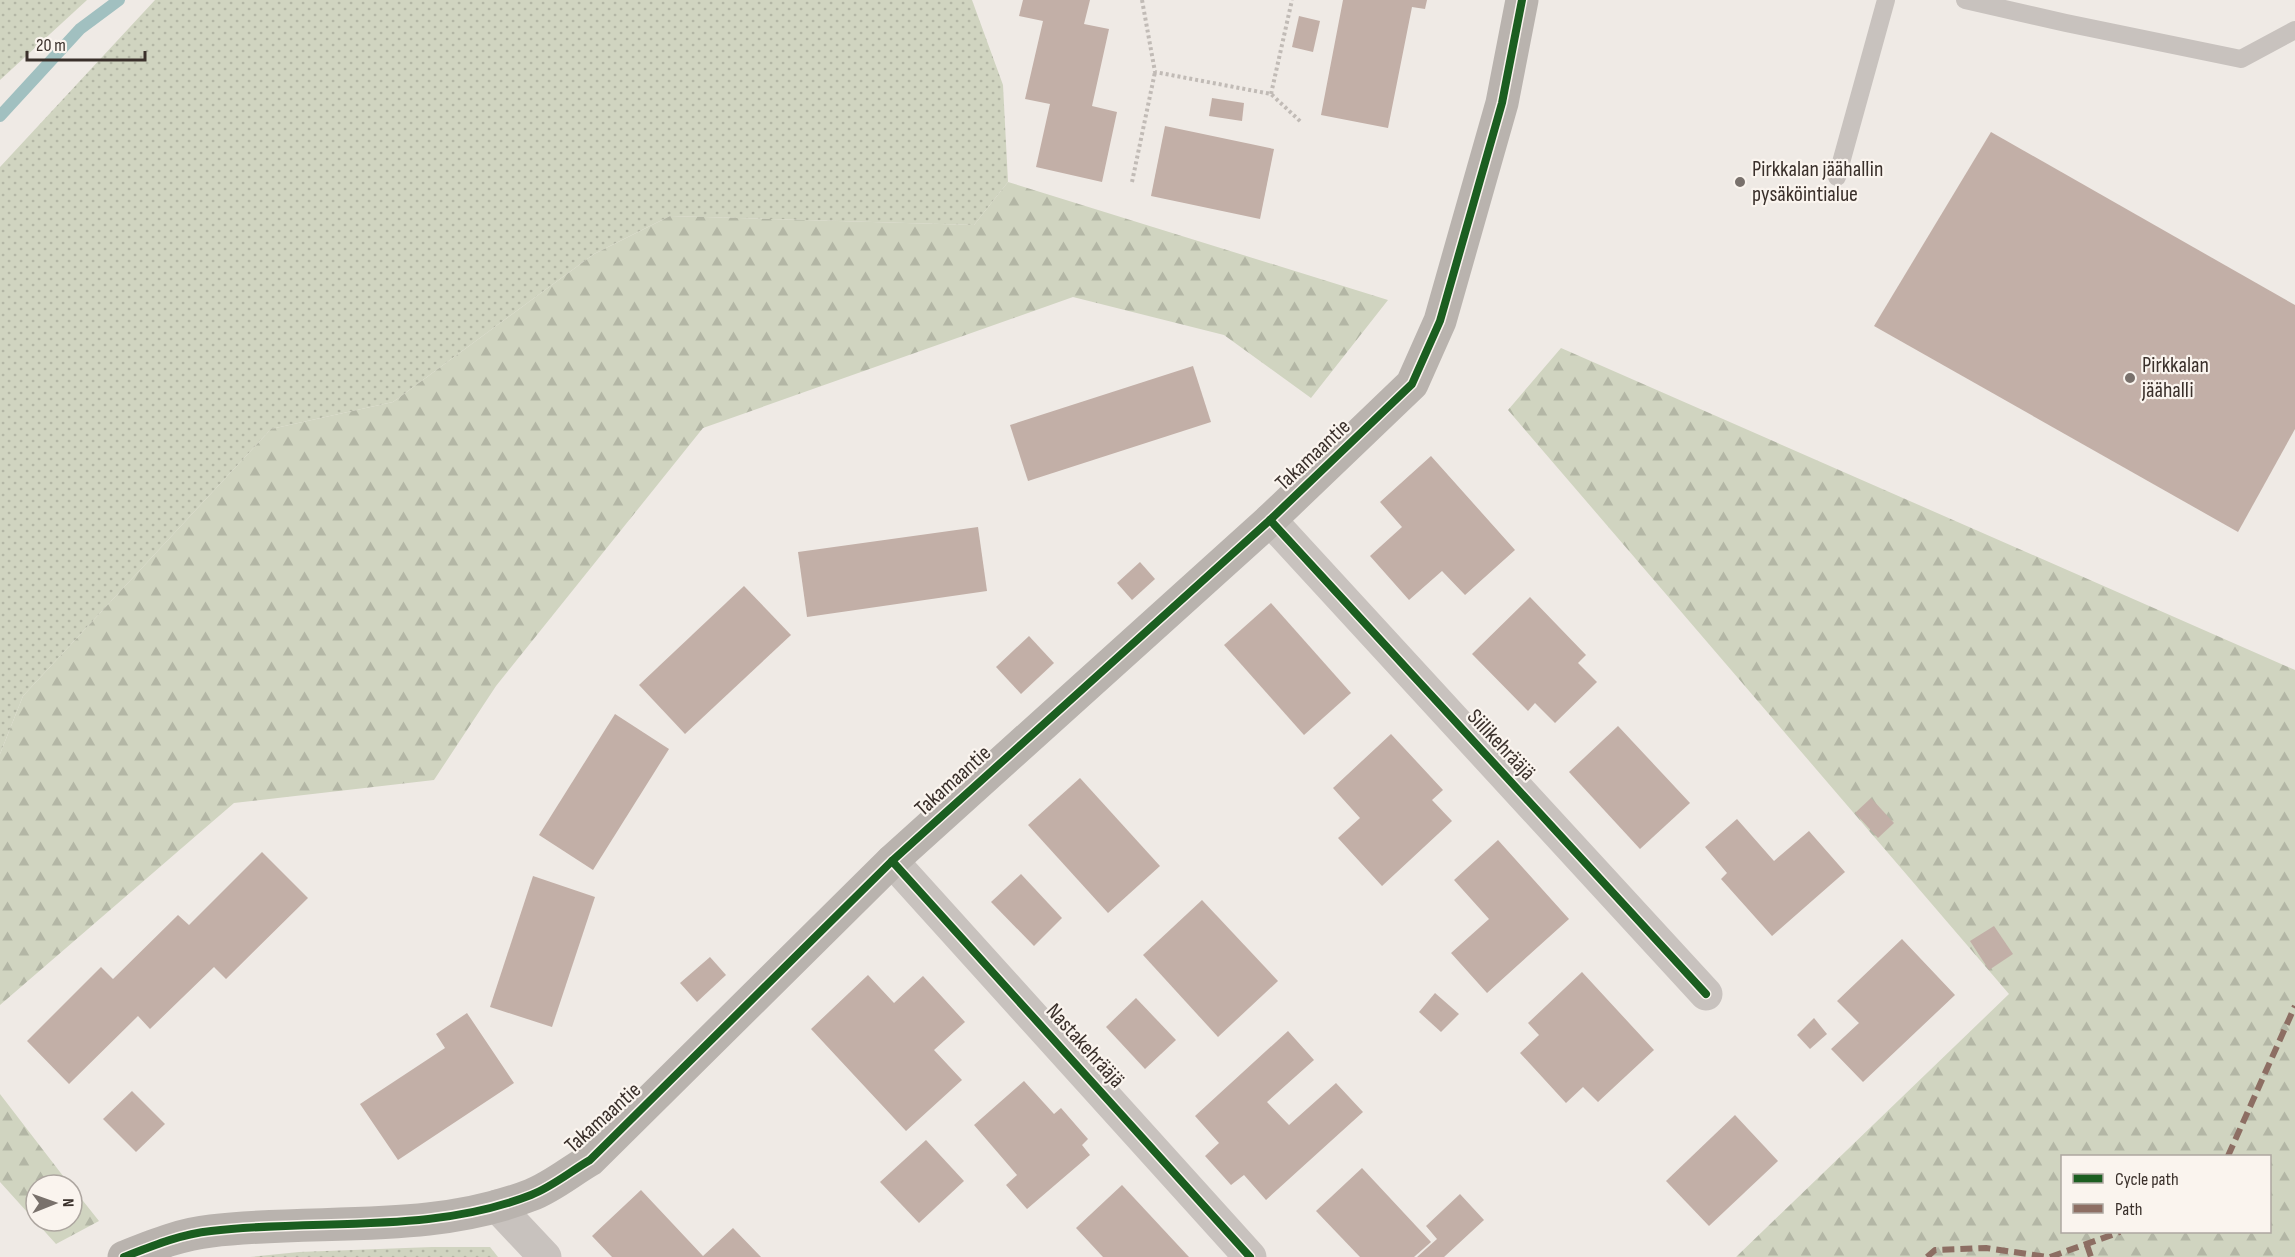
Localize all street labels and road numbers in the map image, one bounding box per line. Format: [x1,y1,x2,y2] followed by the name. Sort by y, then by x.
[1270,413,1356,497] street label: Takamaantie
[1461,704,1541,786] street label: Siilikehrääjä
[909,740,997,822] street label: Takamaantie
[1040,998,1130,1094] street label: Nastakehrääjä
[559,1077,647,1159] street label: Takamaantie

